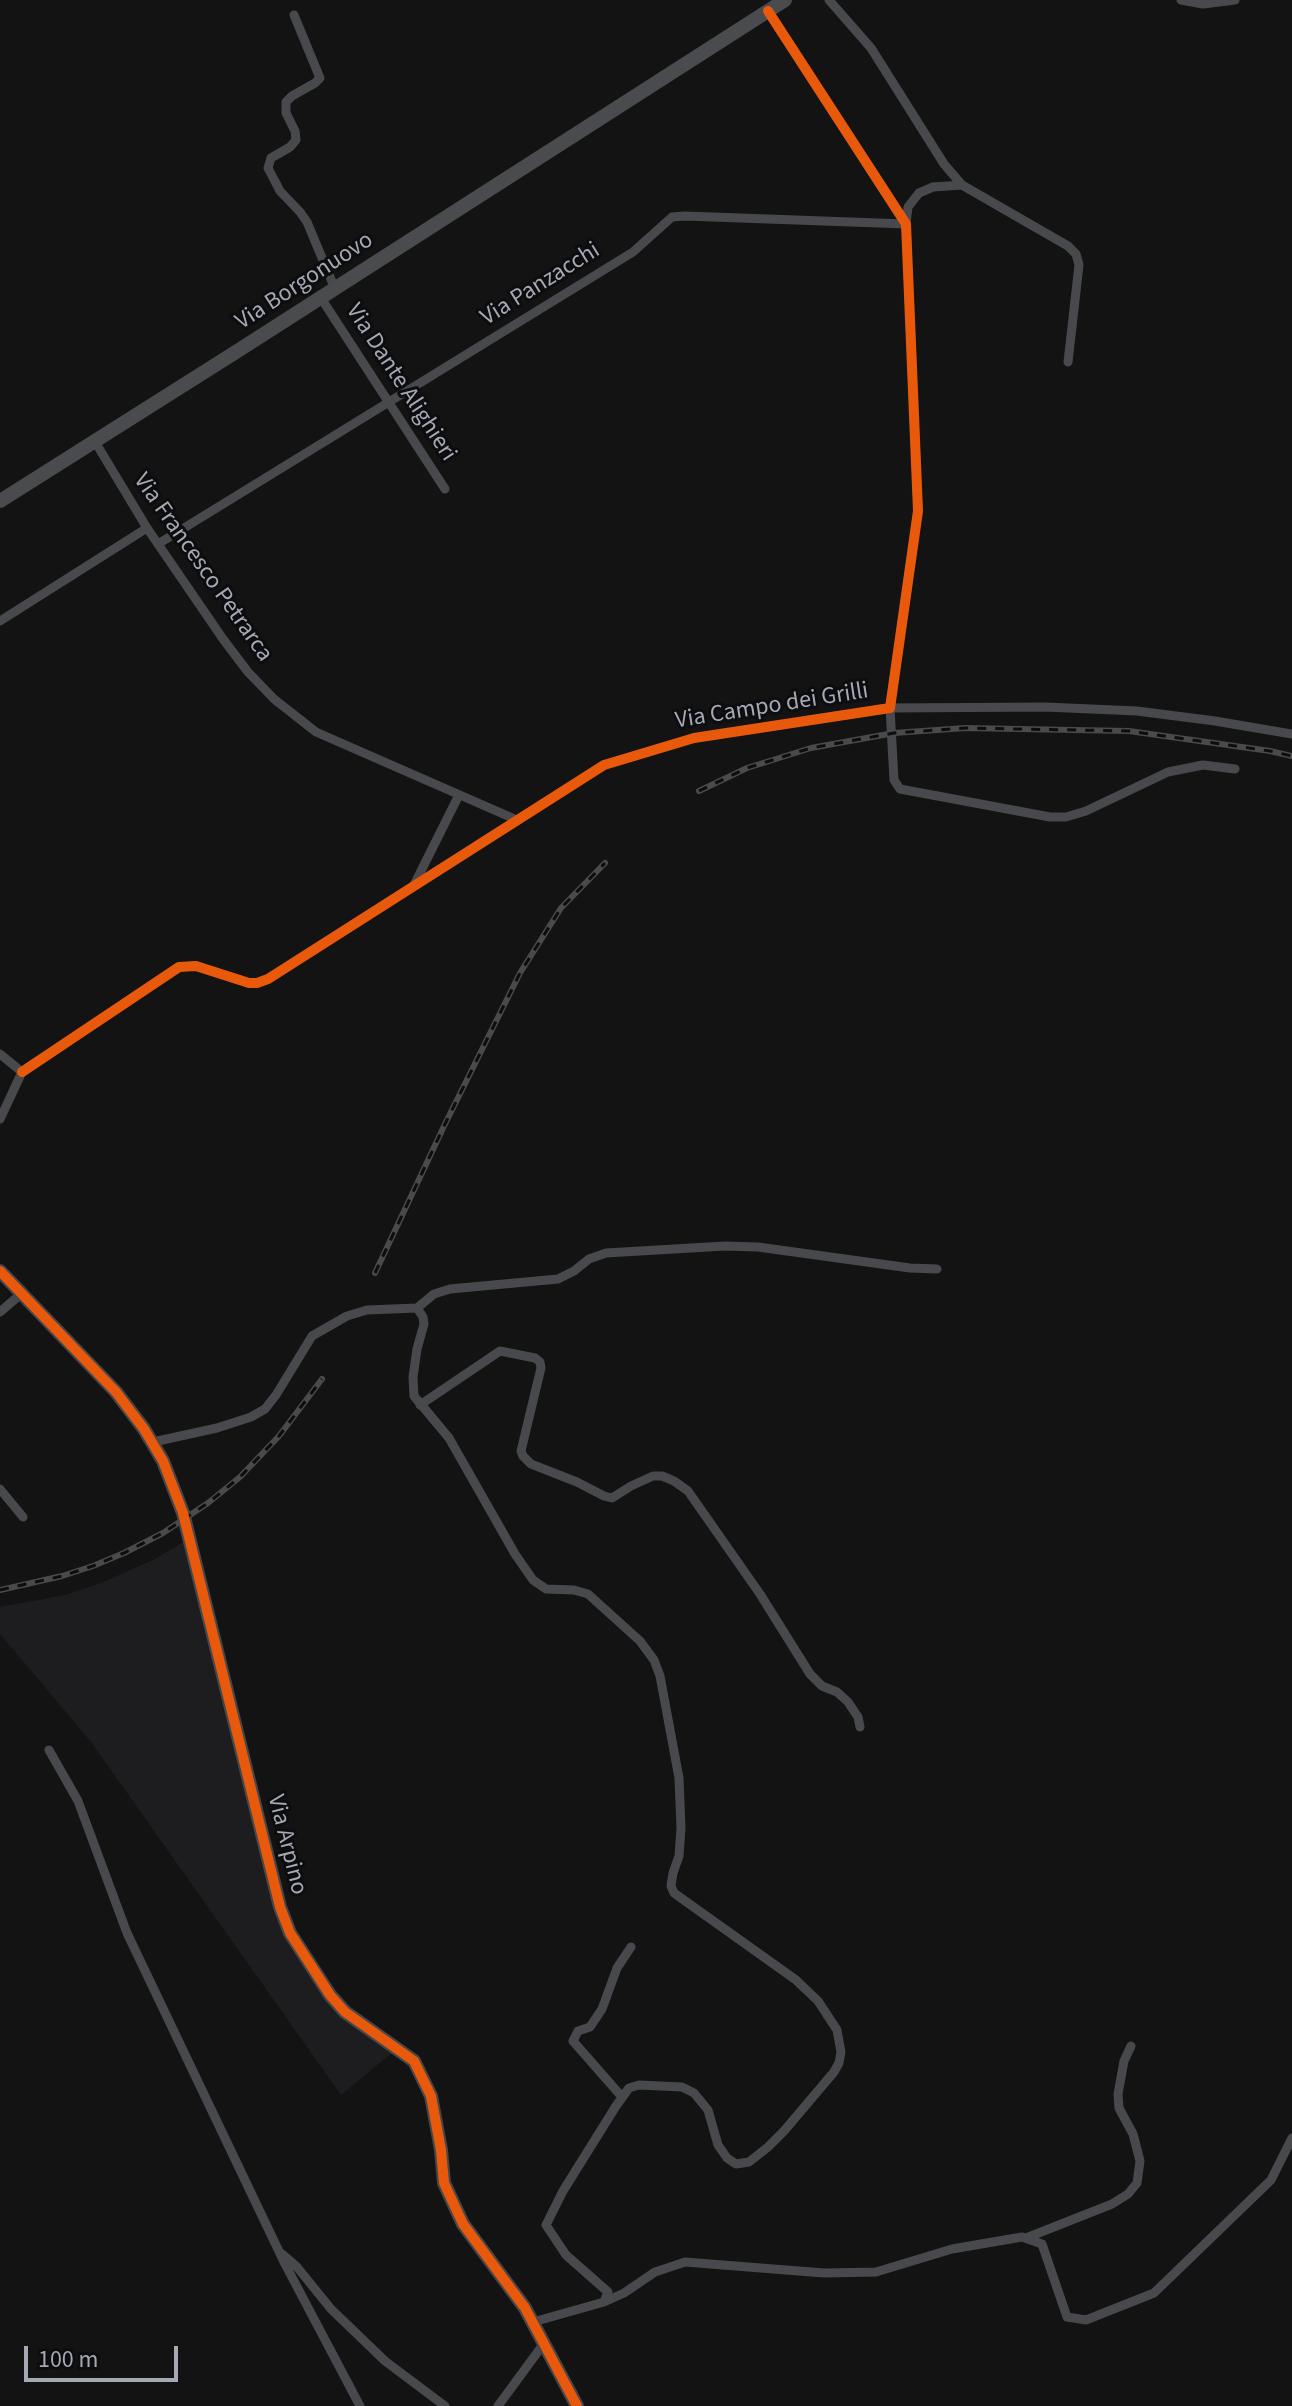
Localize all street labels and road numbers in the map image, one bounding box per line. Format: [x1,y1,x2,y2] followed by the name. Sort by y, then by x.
[231,227,379,337] street label: Via Borgonuovo
[476,237,606,333] street label: Via Panzacchi
[338,299,462,467] street label: Via Dante Alighieri
[126,468,278,668] street label: Via Francesco Petrarca
[673,678,871,736] street label: Via Campo dei Grilli
[260,1792,312,1898] street label: Via Arpino

